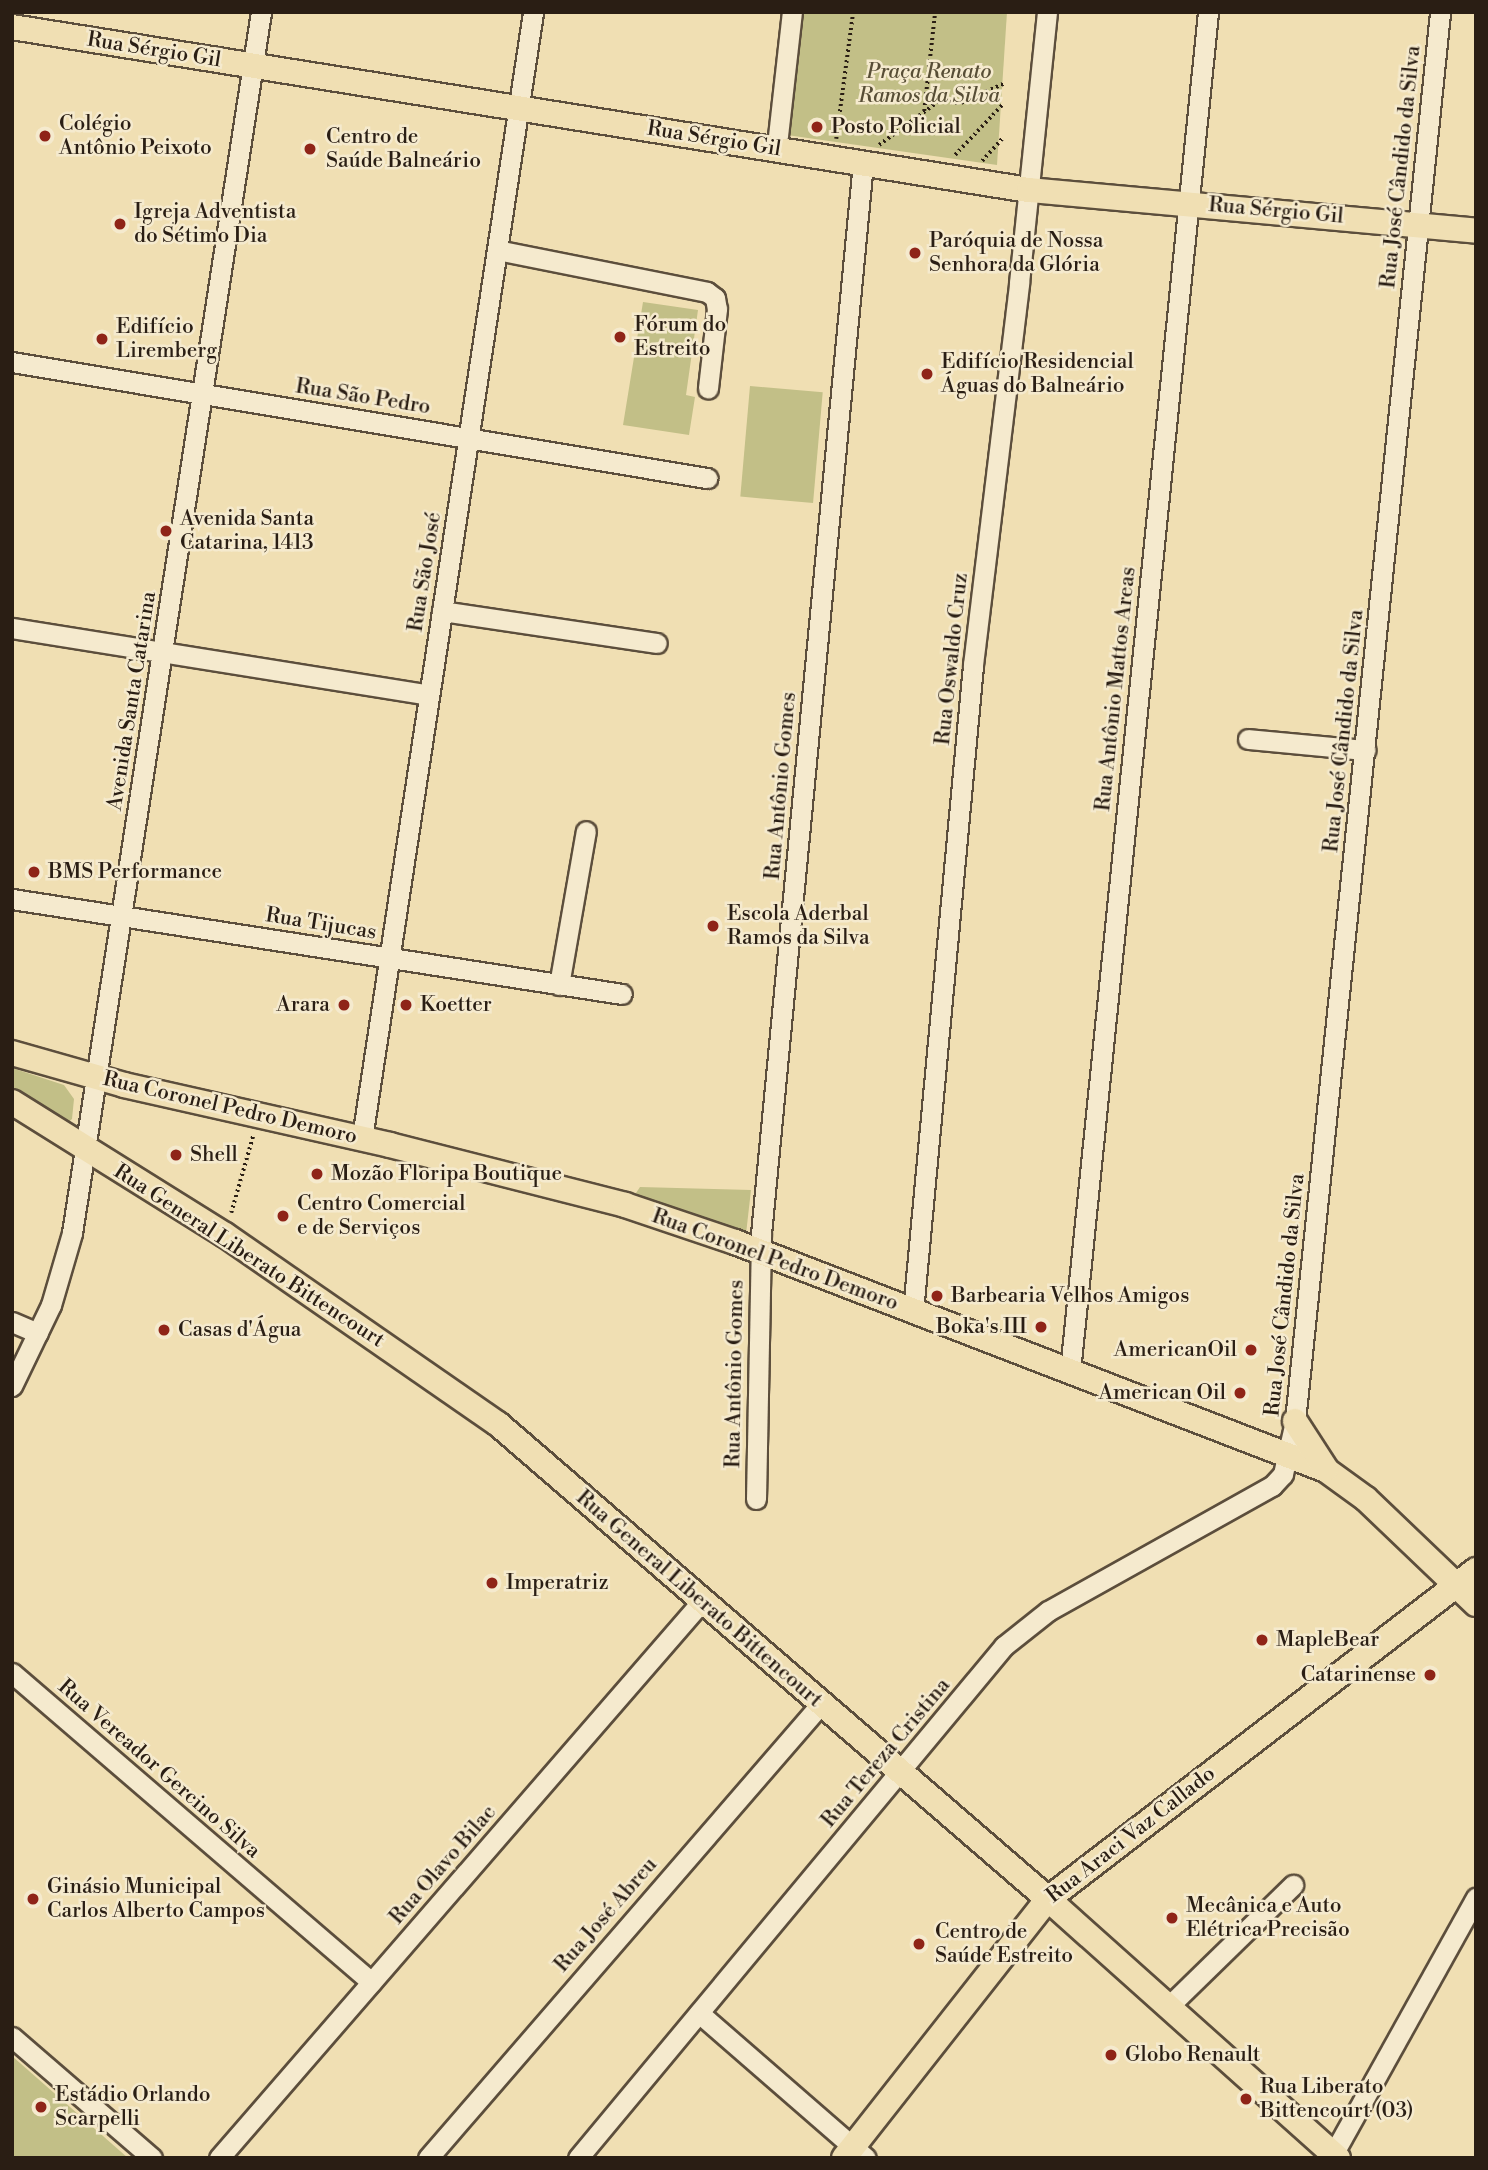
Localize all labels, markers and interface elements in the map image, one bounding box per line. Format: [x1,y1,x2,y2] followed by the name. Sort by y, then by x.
[85,27,223,73] street label: Rua Sérgio Gil
[1376,44,1426,290] street label: Rua José Cândido da Silva
[858,59,1000,109] park label: Praça Renato Ramos da Silva
[59,111,212,161] place label: Colégio Antônio Peixoto
[831,114,961,140] place label: Posto Policial
[645,116,783,162] street label: Rua Sérgio Gil
[809,119,825,135] marker: Posto Policial
[326,124,481,174] place label: Centro de Saúde Balneário
[37,128,53,144] marker: Colégio Antônio Peixoto
[300,139,320,159] marker: Centro de Saúde Balneário
[1207,193,1345,229] street label: Rua Sérgio Gil
[134,199,296,249] place label: Igreja Adventista do Sétimo Dia
[112,216,128,232] marker: Igreja Adventista do Sétimo Dia
[929,228,1103,278] place label: Paróquia de Nossa Senhora da Glória
[907,245,923,261] marker: Paróquia de Nossa Senhora da Glória
[634,312,726,362] place label: Fórum do Estreito
[116,314,217,364] place label: Edifício Liremberg
[612,329,628,345] marker: Fórum do Estreito
[94,331,110,347] marker: Edifício Liremberg
[941,349,1134,399] place label: Edifício Residencial Águas do Balneário
[919,366,935,382] marker: Edifício Residencial Águas do Balneário
[294,374,432,420] street label: Rua São Pedro
[180,506,314,556] place label: Avenida Santa Catarina, 1413
[403,510,447,634] street label: Rua São José
[158,523,174,539] marker: Avenida Santa Catarina, 1413
[1091,565,1141,813] street label: Rua Antônio Mattos Areas
[930,572,974,746] street label: Rua Oswaldo Cruz
[102,590,162,812] street label: Avenida Santa Catarina
[1319,608,1369,854] street label: Rua José Cândido da Silva
[760,691,802,881] street label: Rua Antônio Gomes
[48,859,222,885] place label: BMS Performance
[26,864,42,880] marker: BMS Performance
[727,901,870,951] place label: Escola Aderbal Ramos da Silva
[264,903,378,945] street label: Rua Tijucas
[705,918,721,934] marker: Escola Aderbal Ramos da Silva
[276,992,330,1018] place label: Arara
[420,992,492,1018] place label: Koetter
[336,997,352,1013] marker: Arara
[398,997,414,1013] marker: Koetter
[100,1066,360,1150] street label: Rua Coronel Pedro Demoro
[190,1142,238,1168] place label: Shell
[168,1147,184,1163] marker: Shell
[109,1159,389,1353] street label: Rua General Liberato Bittencourt
[331,1161,562,1187] place label: Mozão Floripa Boutique
[309,1166,325,1182] marker: Mozão Floripa Boutique
[1260,1172,1310,1418] street label: Rua José Cândido da Silva
[297,1191,465,1241] place label: Centro Comercial e de Serviços
[648,1204,902,1316] street label: Rua Coronel Pedro Demoro
[275,1208,291,1224] marker: Centro Comercial e de Serviços
[721,1280,749,1468] street label: Rua Antônio Gomes
[951,1283,1189,1309] place label: Barbearia Velhos Amigos
[929,1288,945,1304] marker: Barbearia Velhos Amigos
[936,1314,1027,1340] place label: Boka's III
[178,1317,302,1343] place label: Casas d'Água
[1033,1319,1049,1335] marker: Boka's III
[156,1322,172,1338] marker: Casas d'Água
[1114,1337,1237,1363] place label: AmericanOil
[1243,1342,1259,1358] marker: AmericanOil
[1099,1380,1226,1406] place label: American Oil
[1232,1385,1248,1401] marker: American Oil
[571,1485,827,1713] street label: Rua General Liberato Bittencourt
[506,1570,609,1596] place label: Imperatriz
[484,1575,500,1591] marker: Imperatriz
[1276,1627,1379,1653] place label: MapleBear
[1254,1632,1270,1648] marker: MapleBear
[1301,1662,1416,1688] place label: Catarinense
[1422,1667,1438,1683] marker: Catarinense
[816,1673,956,1833] street label: Rua Tereza Cristina
[53,1674,265,1864] street label: Rua Vereador Gercino Silva
[1042,1761,1220,1909] street label: Rua Araci Vaz Callado
[384,1800,502,1930] street label: Rua Olavo Bilac
[549,1852,663,1978] street label: Rua José Abreu
[47,1874,265,1924] place label: Ginásio Municipal Carlos Alberto Campos
[25,1891,41,1907] marker: Ginásio Municipal Carlos Alberto Campos
[1186,1893,1350,1943] place label: Mecânica e Auto Elétrica Precisão
[1164,1910,1180,1926] marker: Mecânica e Auto Elétrica Precisão
[935,1919,1073,1969] place label: Centro de Saúde Estreito
[909,1934,929,1954] marker: Centro de Saúde Estreito
[1125,2042,1260,2068] place label: Globo Renault
[1103,2047,1119,2063] marker: Globo Renault
[1260,2074,1414,2124] place label: Rua Liberato Bittencourt (03)
[55,2082,211,2132] place label: Estádio Orlando Scarpelli
[1238,2091,1254,2107] marker: Rua Liberato Bittencourt (03)
[33,2099,49,2115] marker: Estádio Orlando Scarpelli

